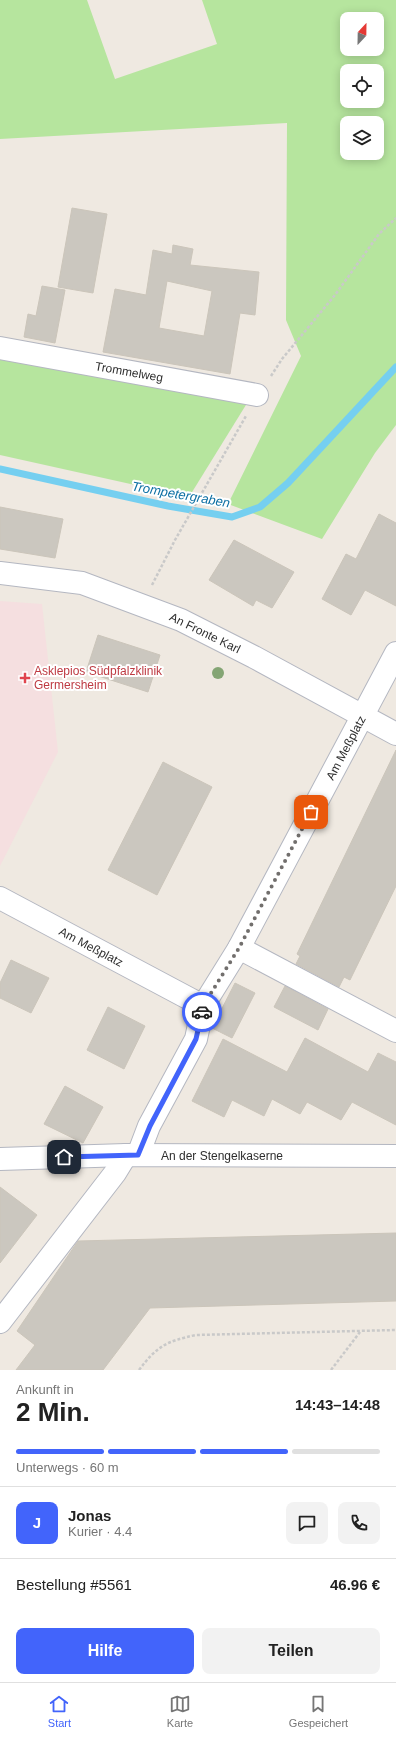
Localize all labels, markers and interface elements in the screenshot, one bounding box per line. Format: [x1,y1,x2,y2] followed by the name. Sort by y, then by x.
[340,12,384,56] north arrow
[340,12,384,160] map controls
[340,64,384,108] button: locate
[340,116,384,160] button: layers
[94,359,164,385] street label: Trommelweg
[131,478,231,511] water label: Trompetergraben
[167,610,243,656] street label: An Fronte Karl
[34,664,163,692] place label: Asklepios Südpfalzklinik Germersheim
[19,672,31,684] marker: Asklepios Südpfalzklinik Germersheim
[323,714,369,782] street label: Am Meßplatz
[294,795,328,829] pin
[300,801,322,823] icon: bag
[57,924,125,970] street label: Am Meßplatz
[182,992,222,1032] courier
[191,1001,213,1023] icon: car
[47,1140,81,1174] pin
[53,1146,75,1168] icon: home
[161,1149,283,1163] street label: An der Stengelkaserne
[16,1382,74,1397] text: Ankunft in
[295,1396,380,1413] text: 14:43–14:48
[16,1397,90,1427] text: 2 Min.
[16,1460,119,1475] text: Unterwegs · 60 m
[286,1502,328,1544] button: chat
[338,1502,380,1544] button: phone
[68,1507,111,1524] text: Jonas
[33,1514,41,1531] text: J
[68,1524,132,1539] text: Kurier · 4.4
[16,1576,132,1593] text: Bestellung #5561
[330,1576,380,1593] text: 46.96 €
[16,1628,194,1674] button: Hilfe
[202,1628,380,1674] button: Teilen
[48,1693,71,1729] tab: Start
[167,1693,193,1729] tab: Karte
[289,1693,348,1729] tab: Gespeichert

